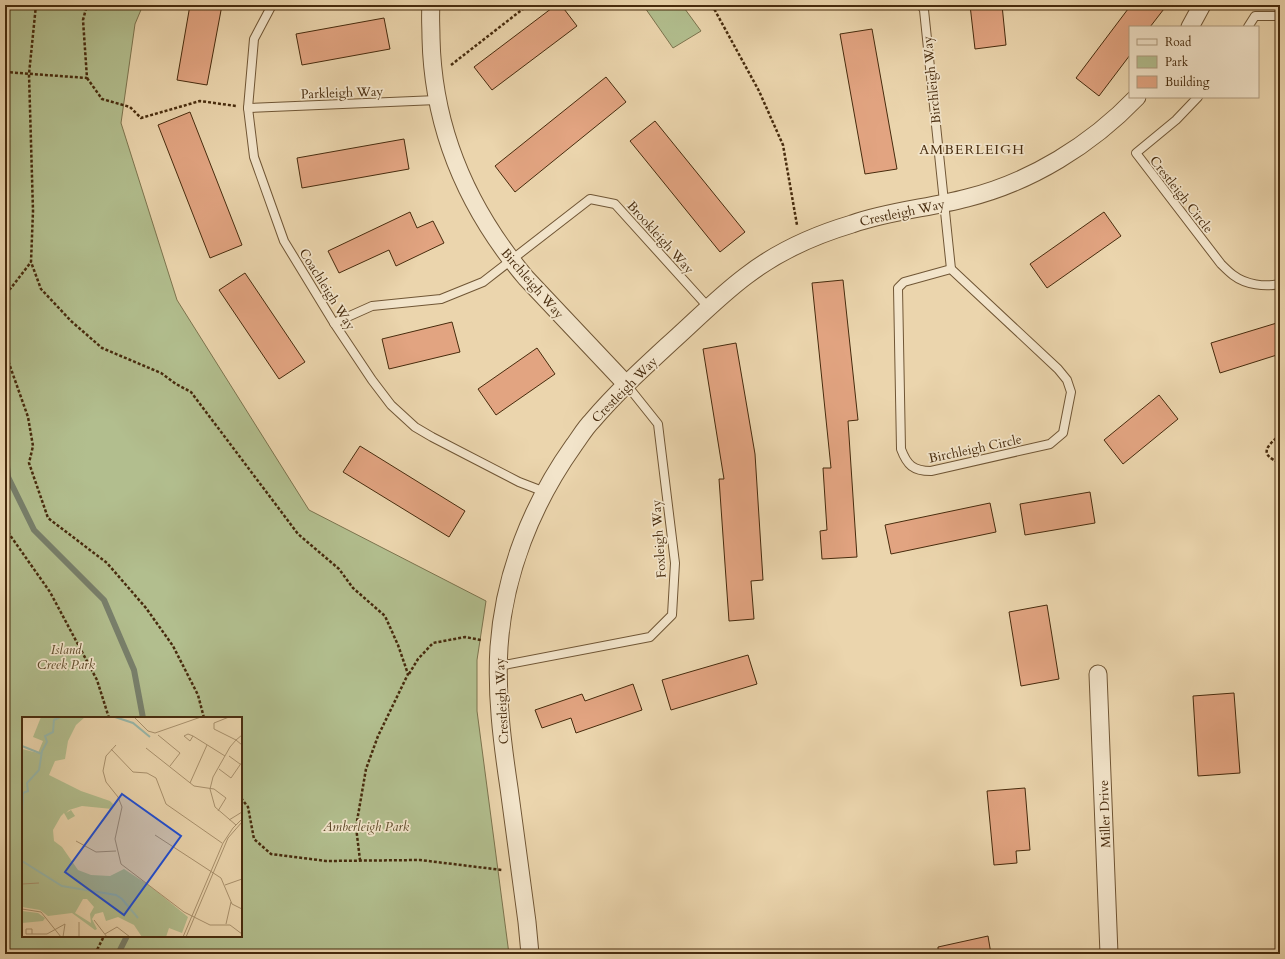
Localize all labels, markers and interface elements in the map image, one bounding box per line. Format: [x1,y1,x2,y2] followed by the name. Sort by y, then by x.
[1129,26,1259,98] legend
[1165,34,1192,50] text: Road
[918,35,946,125] street label: Birchleigh Way
[1165,54,1189,70] text: Park
[1165,74,1210,90] text: Building
[300,83,384,103] street label: Parkleigh Way
[919,140,1025,159] district label: AMBERLEIGH
[1145,152,1217,237] street label: Crestleigh Circle
[858,195,947,231] street label: Crestleigh Way
[623,197,698,278] street label: Brookleigh Way
[295,245,360,334] street label: Coachleigh Way
[497,245,568,323] street label: Birchleigh Way
[588,353,662,427] street label: Crestleigh Way
[927,430,1023,468] street label: Birchleigh Circle
[647,499,671,579] street label: Foxleigh Way
[37,641,96,674] park label: Island Creek Park
[491,657,513,745] street label: Crestleigh Way
[22,717,242,937] inset map
[1095,780,1115,848] street label: Miller Drive
[322,818,410,836] park label: Amberleigh Park

